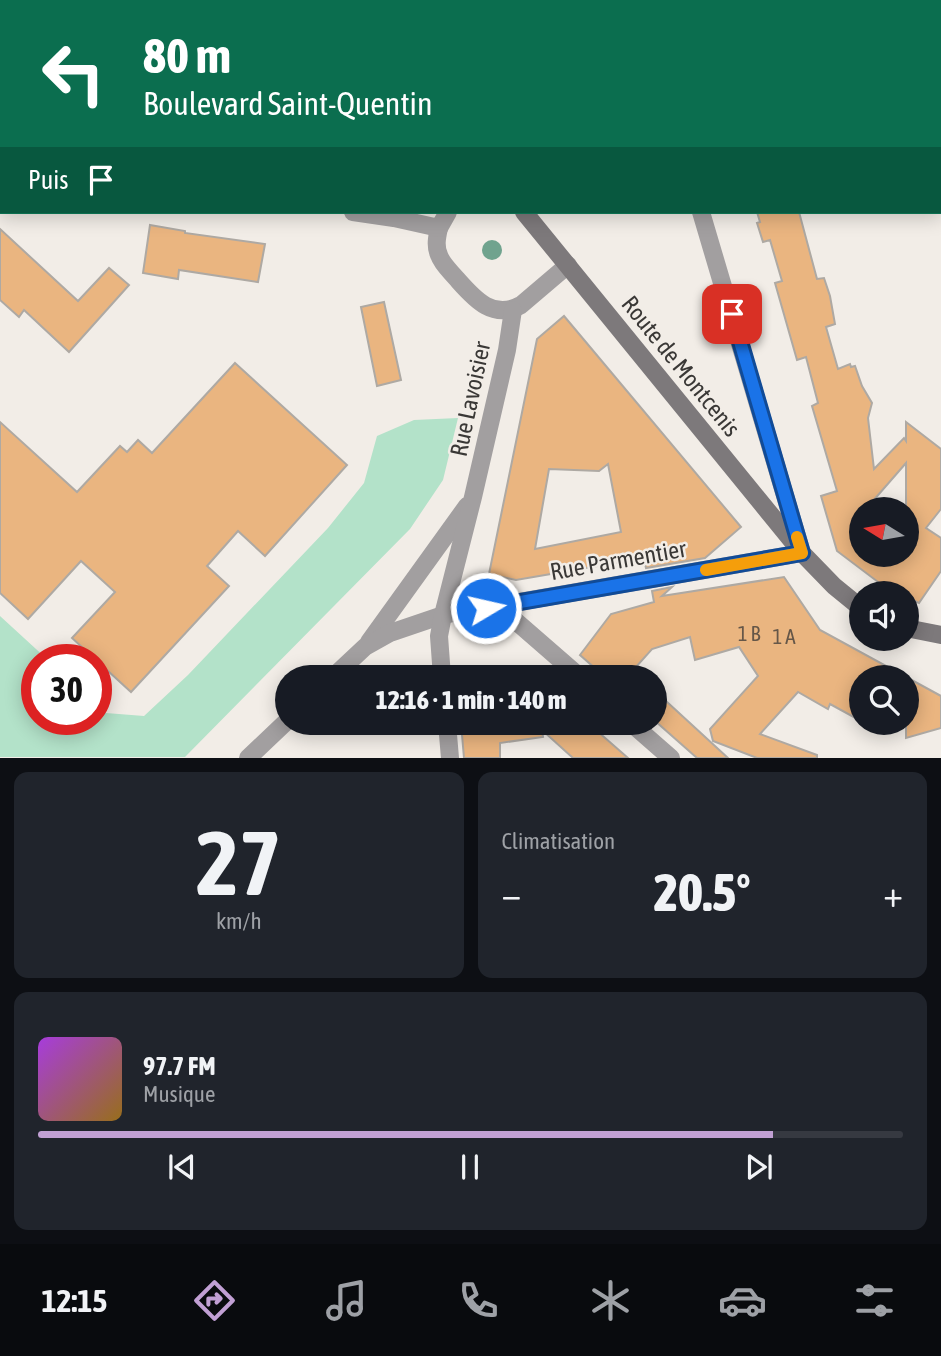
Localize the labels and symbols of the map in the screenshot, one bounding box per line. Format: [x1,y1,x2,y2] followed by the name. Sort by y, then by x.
[702,284,762,344] pin
[616,291,746,441] street label: Route de Montcenis
[445,338,496,459] street label: Rue Lavoisier
[849,497,919,567] north arrow
[548,535,689,585] street label: Rue Parmentier
[449,571,523,645] position arrow
[738,621,760,645] house number: 1 B
[772,624,796,648] house number: 1 A
[21,644,112,735] speed limit sign: 30

